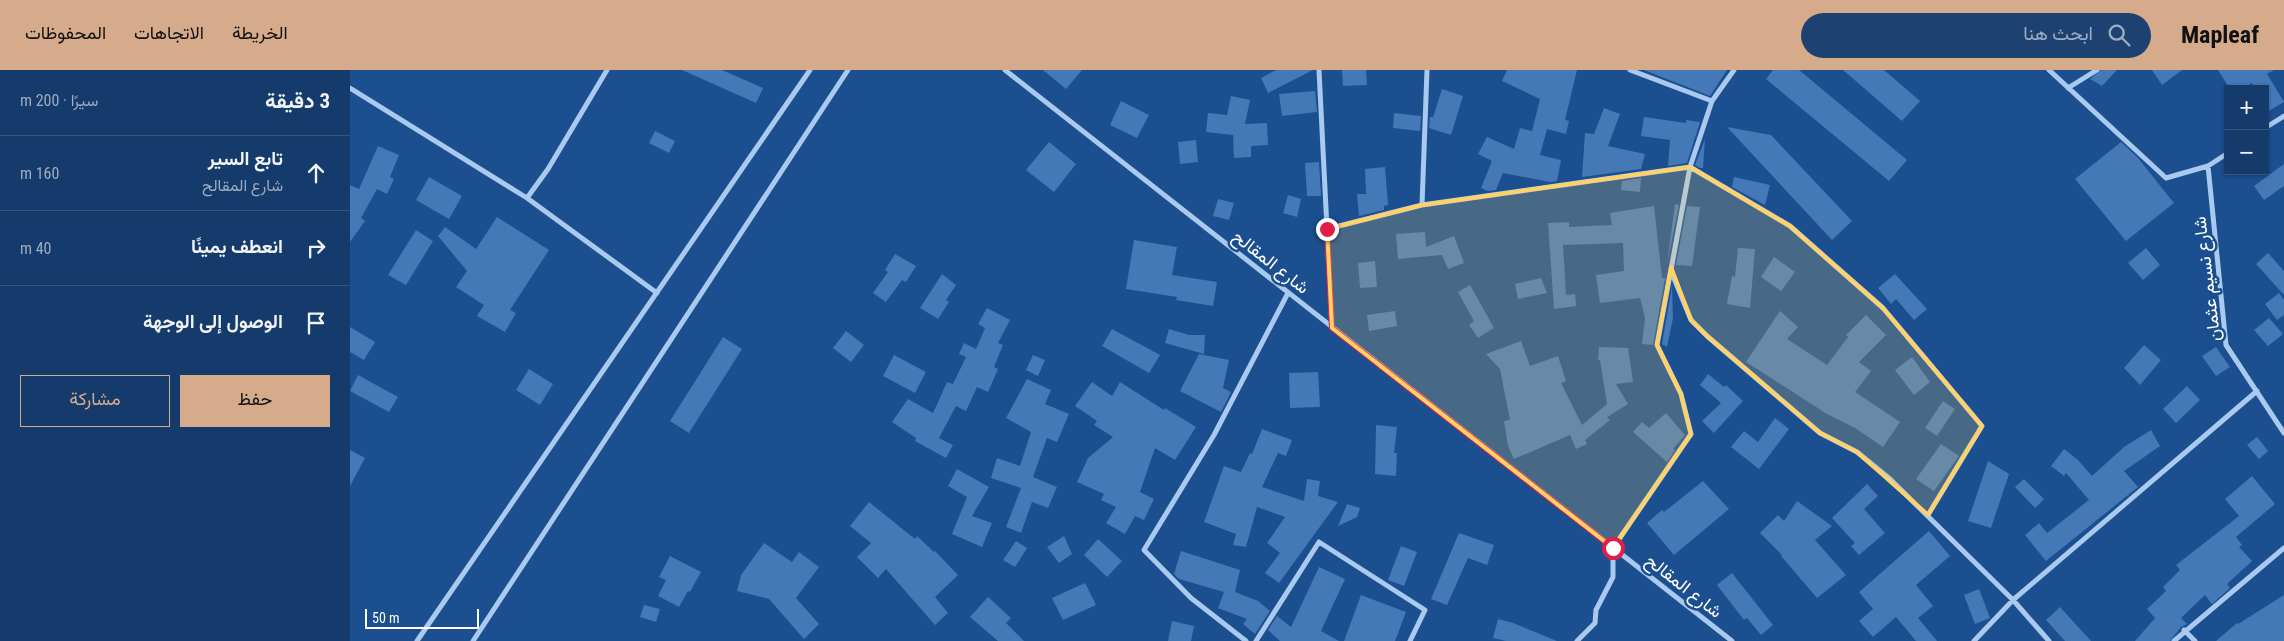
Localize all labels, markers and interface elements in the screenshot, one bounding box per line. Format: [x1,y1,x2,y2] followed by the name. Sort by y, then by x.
[1801,13,2151,58] search box
[2105,21,2133,49] icon: search
[2181,21,2259,49] text: Mapleaf
[25,22,106,43] text: المحفوظات
[134,22,204,43] text: الاتجاهات
[232,22,288,43] text: الخريطة
[2023,22,2093,45] text: ابحث هنا
[2224,85,2269,175] map controls
[2224,85,2269,130] button: +
[265,89,330,113] text: 3 دقيقة
[20,91,98,110] text: سيرًا · 200 m
[2224,130,2269,175] button: −
[208,147,283,170] text: تابع السير
[302,159,330,187] icon: ahead
[20,164,59,183] text: 160 m
[202,176,283,195] text: شارع المقالح
[2188,215,2227,343] street label: شارع نسيم عثمان
[1316,218,1339,241] route end
[1228,225,1314,300] street label: شارع المقالح
[302,234,330,262] icon: right
[191,235,283,258] text: انعطف يمينًا
[20,239,52,258] text: 40 m
[302,309,330,337] icon: arrive
[143,310,283,333] text: الوصول إلى الوجهة
[20,375,170,427] button: مشاركة
[180,375,330,427] button: حفظ
[1602,537,1625,560] route start
[1641,549,1727,624] street label: شارع المقالح
[365,606,479,629] scale bar
[372,610,400,626] text: 50 m

